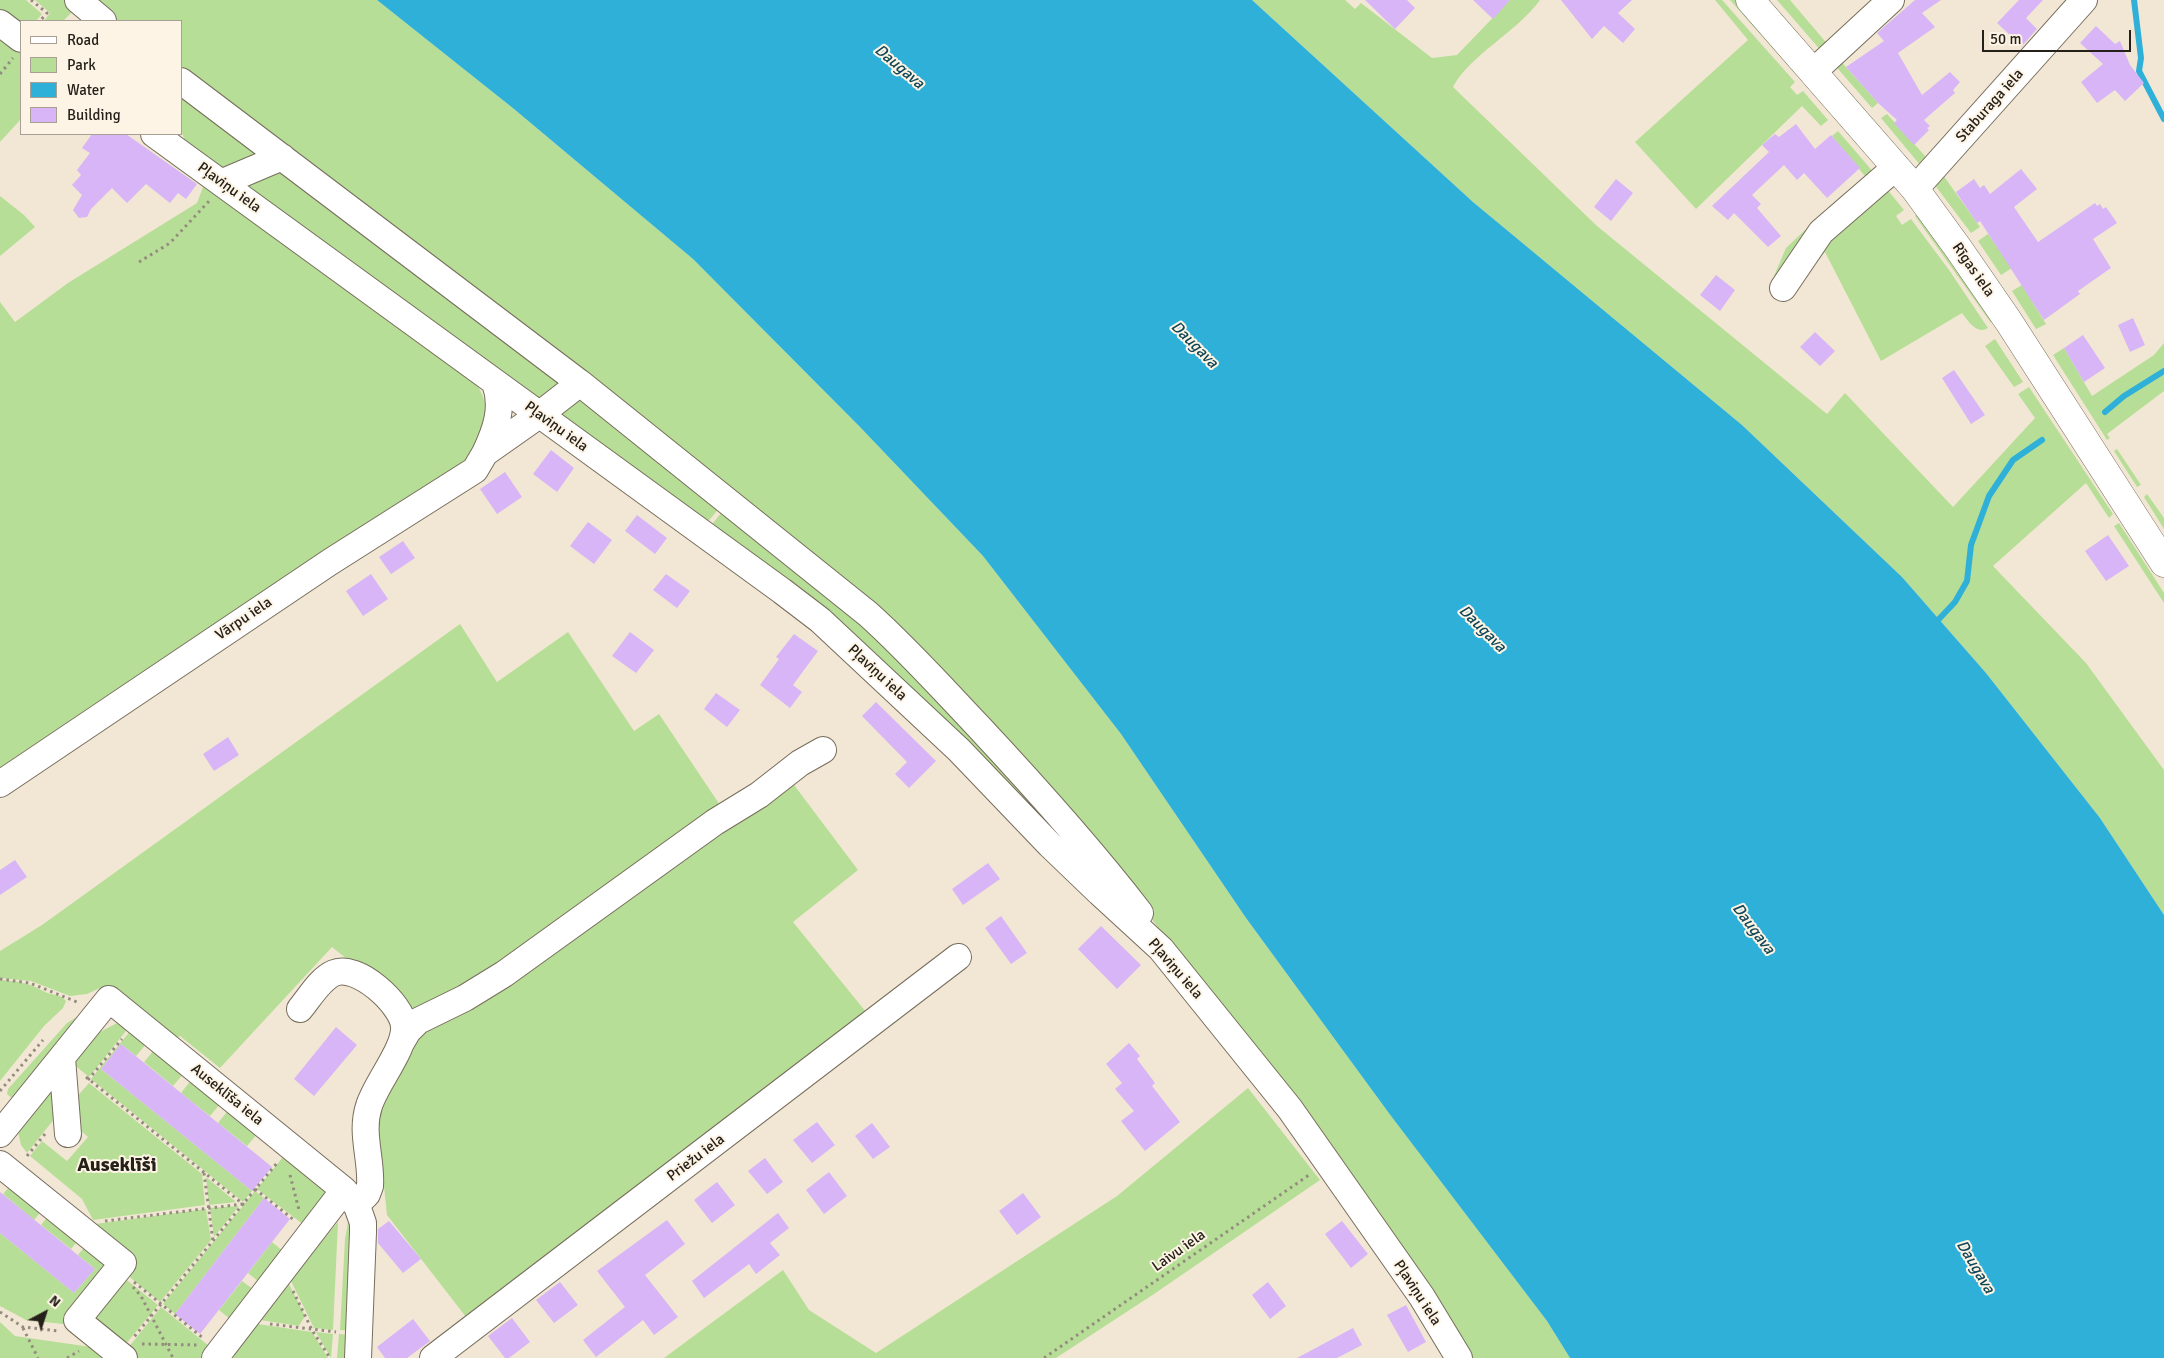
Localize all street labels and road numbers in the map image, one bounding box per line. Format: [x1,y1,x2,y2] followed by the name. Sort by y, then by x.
[1952,66,2028,146] street label: Staburaga iela
[194,159,264,217] street label: Pļaviņu iela
[1948,239,1998,301] street label: Rīgas iela
[521,398,591,456] street label: Pļaviņu iela
[212,594,276,644] street label: Vārpu iela
[844,641,910,705] street label: Pļaviņu iela
[1144,935,1206,1003] street label: Pļaviņu iela
[187,1060,267,1130] street label: Auseklīša iela
[664,1131,728,1185] street label: Priežu iela
[1149,1226,1209,1276] street label: Laivu iela
[1389,1257,1445,1329] street label: Pļaviņu iela

